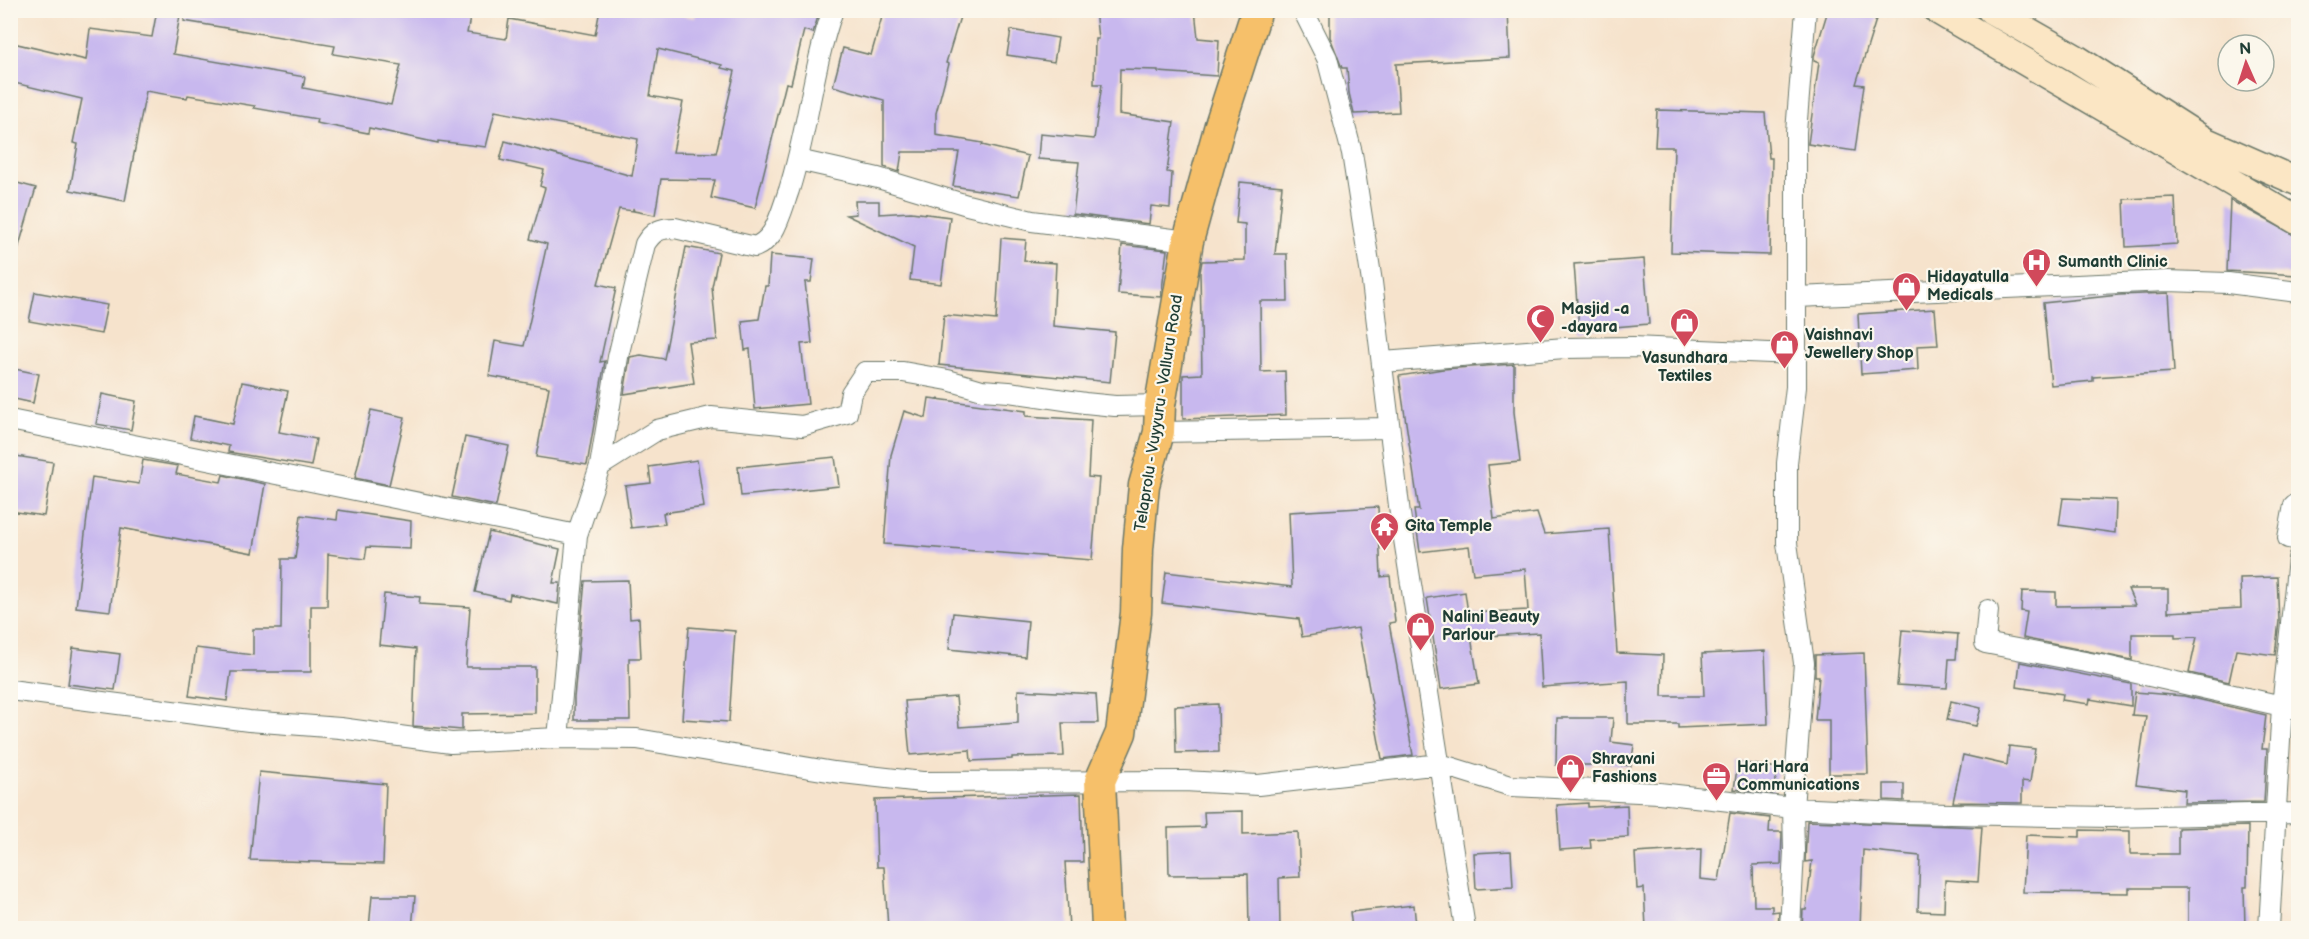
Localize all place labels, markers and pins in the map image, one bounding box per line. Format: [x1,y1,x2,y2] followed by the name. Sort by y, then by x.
[2021,246,2053,288] hospital icon: Sumanth Clinic
[2058,253,2168,272] place label: Sumanth Clinic
[1927,268,2009,305] place label: Hidayatulla Medicals
[1890,270,1922,312] shop icon: Hidayatulla Medicals
[1561,300,1629,337] place label: Masjid -a -dayara
[1524,302,1556,344] mosque icon: Masjid -a -dayara
[1669,306,1701,348] shop icon: Vasundhara Textiles
[1805,326,1914,363] place label: Vaishnavi Jewellery Shop
[1768,328,1800,370] shop icon: Vaishnavi Jewellery Shop
[1642,349,1728,386] place label: Vasundhara Textiles
[1368,510,1400,552] temple icon: Gita Temple
[1405,517,1492,536] place label: Gita Temple
[1442,608,1540,645] place label: Nalini Beauty Parlour
[1405,610,1437,652] shop icon: Nalini Beauty Parlour
[1592,750,1657,787] place label: Shravani Fashions
[1555,752,1587,794] shop icon: Shravani Fashions
[1737,758,1860,795] place label: Hari Hara Communications
[1700,760,1732,802] office icon: Hari Hara Communications

